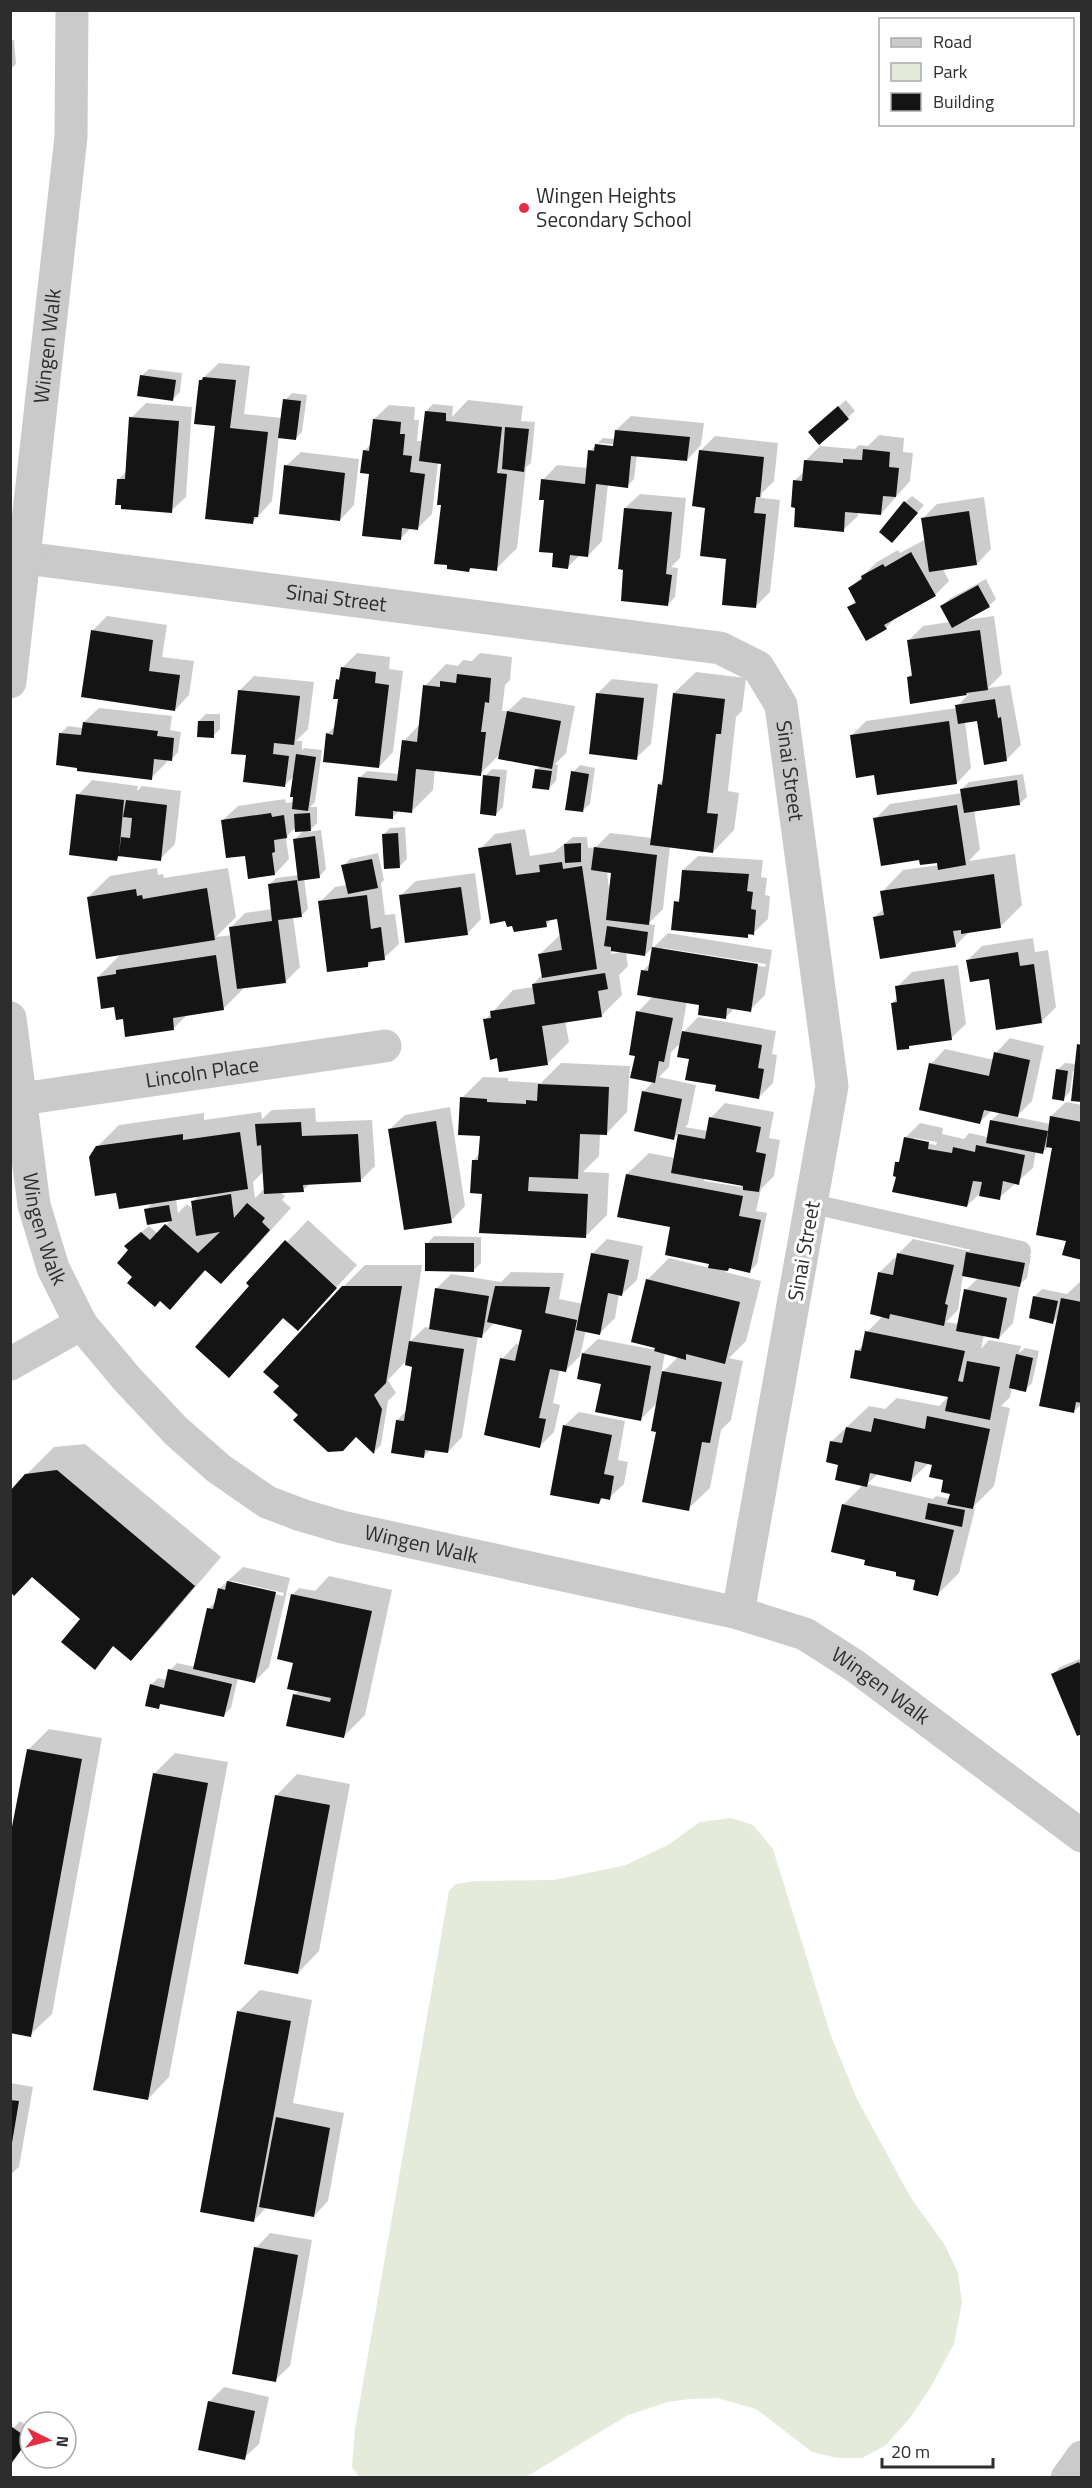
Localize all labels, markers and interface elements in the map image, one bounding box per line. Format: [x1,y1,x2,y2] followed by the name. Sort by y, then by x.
[879,18,1074,126] legend
[933,28,972,55] text: Road
[933,58,968,85] text: Park
[933,88,994,115] text: Building
[536,179,692,235] place label: Wingen Heights Secondary School
[517,201,531,215] marker: Wingen Heights Secondary School
[24,287,69,405] street label: Wingen Walk
[284,575,389,620] street label: Sinai Street
[768,718,813,823] street label: Sinai Street
[143,1048,261,1096] street label: Lincoln Place
[15,1171,76,1290] street label: Wingen Walk
[778,1198,828,1303] street label: Sinai Street
[362,1515,481,1571] street label: Wingen Walk
[826,1638,937,1732] street label: Wingen Walk
[18,2410,78,2470] north arrow
[882,2431,993,2469] scale bar
[50,2435,75,2448] text: N
[891,2438,930,2465] text: 20 m

